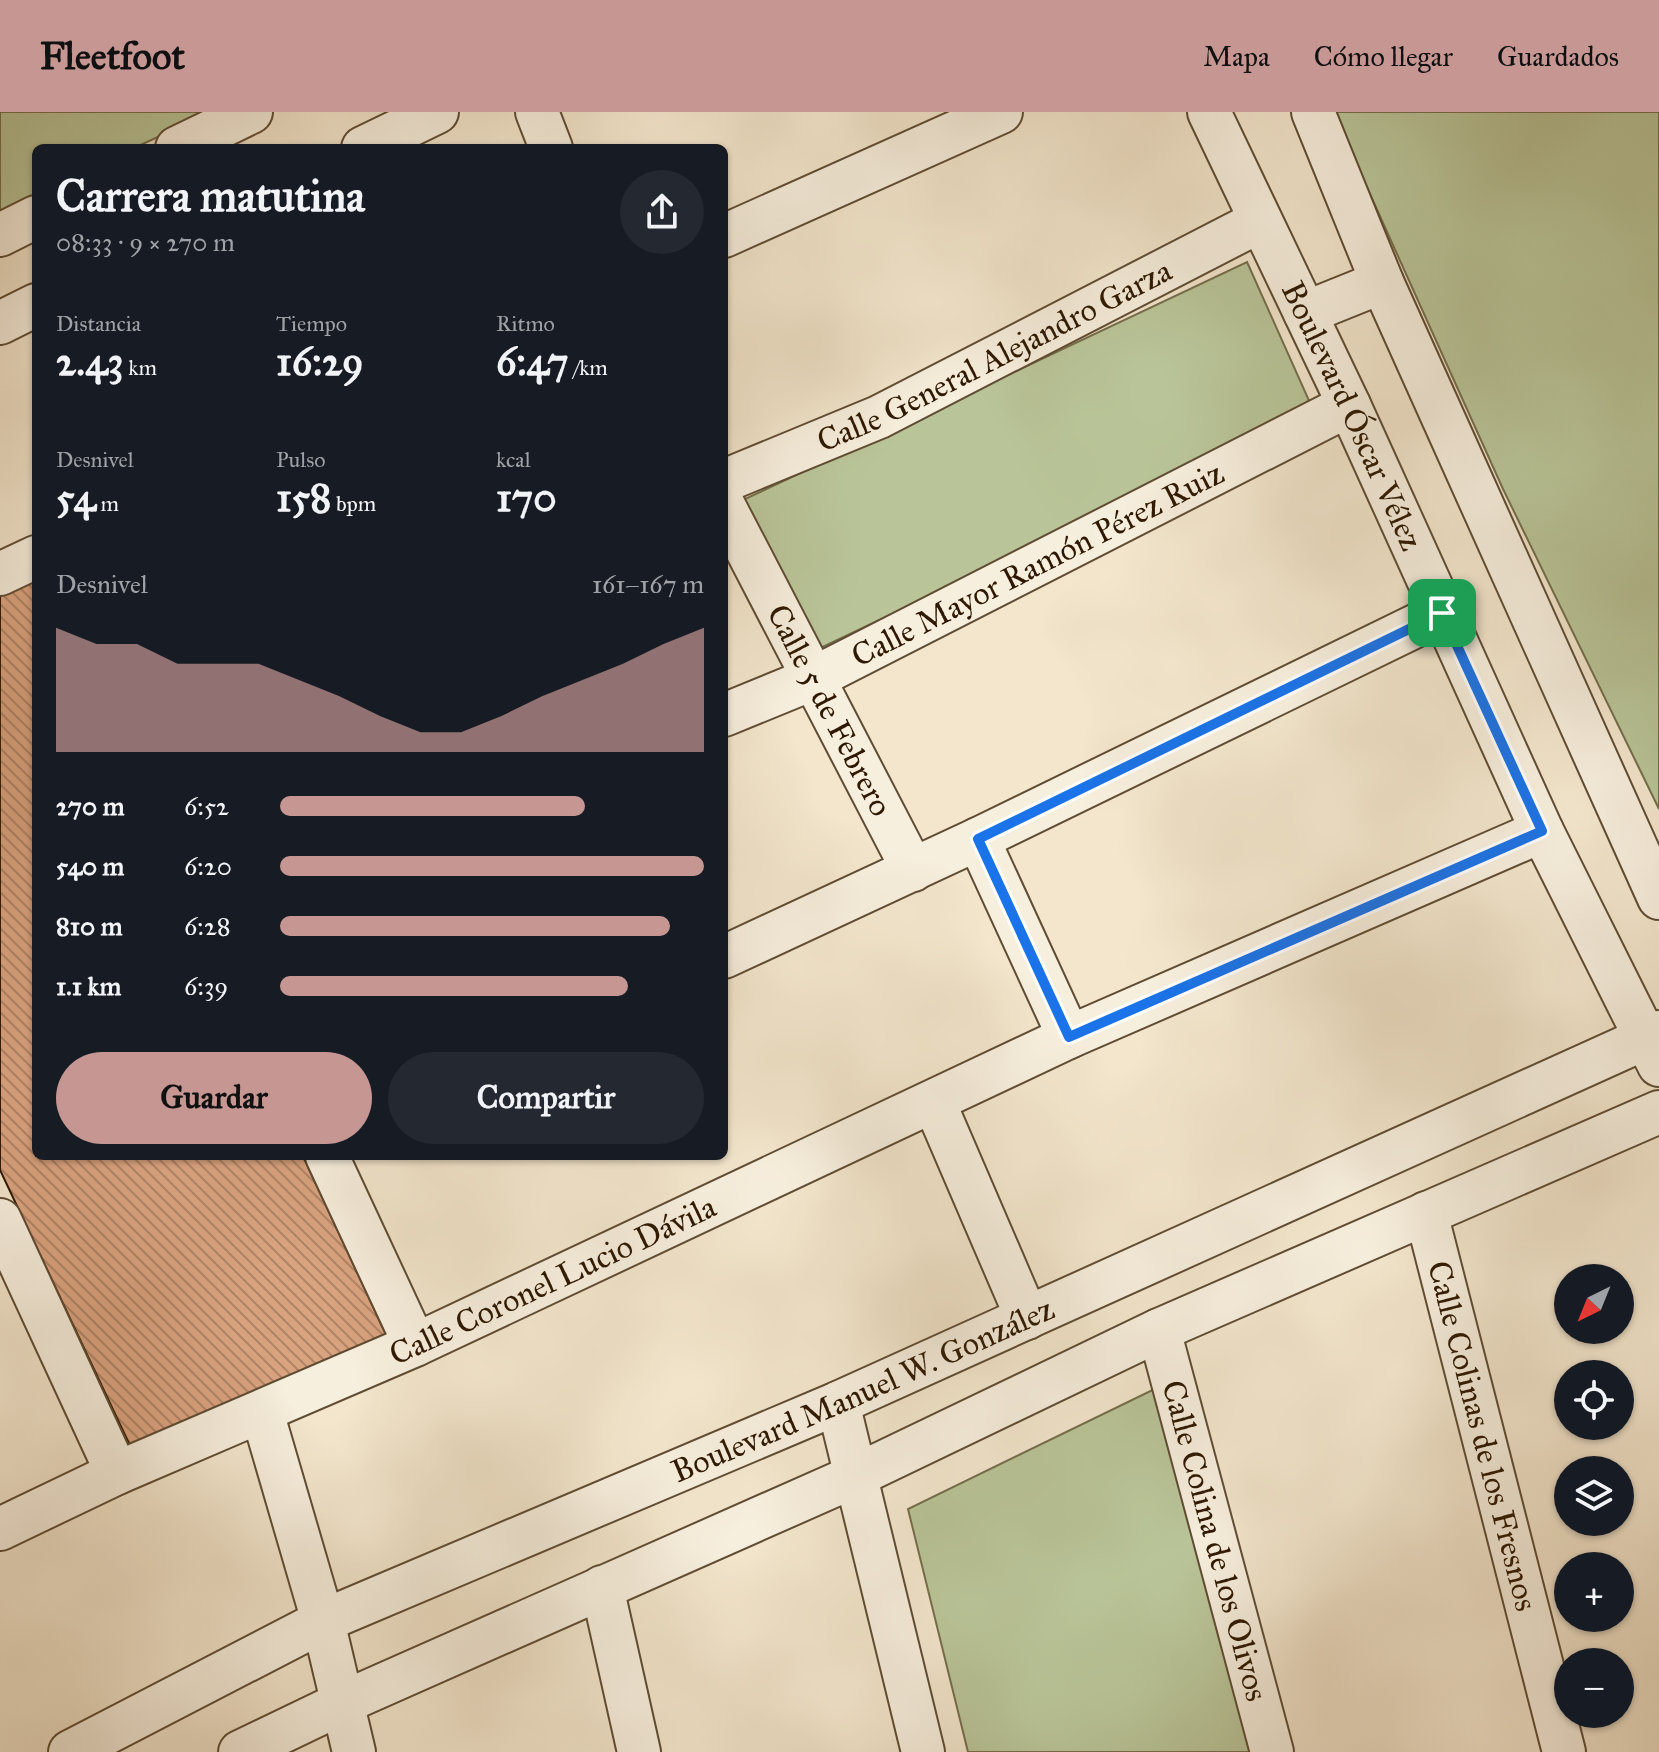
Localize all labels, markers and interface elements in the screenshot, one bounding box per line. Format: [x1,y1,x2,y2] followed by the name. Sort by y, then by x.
[40,33,185,79] text: Fleetfoot
[1203,39,1270,74] text: Mapa
[1314,39,1453,74] text: Cómo llegar
[1497,39,1619,74] text: Guardados
[56,169,365,223] text: Carrera matutina
[620,170,704,254] button: share
[56,226,235,258] text: 08:33 · 9 × 270 m
[811,251,1179,460] street label: Calle General Alejandro Garza
[1273,275,1431,557] street label: Boulevard Óscar Vélez
[56,310,141,337] text: Distancia
[276,310,347,337] text: Tiempo
[496,310,555,337] text: Ritmo
[56,337,124,386] text: 2.43
[276,337,363,386] text: 16:29
[496,337,568,386] text: 6:47
[124,354,157,381] text: km
[568,354,608,381] text: /km
[56,446,134,473] text: Desnivel
[276,446,326,473] text: Pulso
[496,446,531,473] text: kcal
[845,453,1230,676] street label: Calle Mayor Ramón Pérez Ruiz
[56,473,96,522] text: 54
[276,473,331,522] text: 158
[496,473,556,522] text: 170
[96,490,119,517] text: m
[331,490,376,517] text: bpm
[56,568,148,600] text: Desnivel
[592,568,704,600] text: 161–167 m
[1408,579,1476,647] pin
[1420,591,1464,635] icon: arrive
[759,598,901,823] street label: Calle 5 de Febrero
[56,790,125,822] text: 270 m
[184,790,229,822] text: 6:52
[56,850,124,882] text: 540 m
[184,850,232,882] text: 6:20
[56,910,123,942] text: 810 m
[184,910,231,942] text: 6:28
[56,970,121,1002] text: 1.1 km
[184,970,228,1002] text: 6:39
[56,1052,372,1144] button: Guardar
[388,1052,704,1144] button: Compartir
[383,1187,723,1374] street label: Calle Coronel Lucio Dávila
[1419,1257,1546,1615] street label: Calle Colinas de los Fresnos
[1554,1264,1634,1344] north arrow
[1554,1264,1634,1728] map controls
[666,1289,1060,1491] street label: Boulevard Manuel W. González
[1554,1360,1634,1440] button: locate
[1153,1376,1276,1705] street label: Calle Colina de los Olivos
[1554,1456,1634,1536] button: layers
[1554,1552,1634,1632] button: +
[1554,1648,1634,1728] button: −

